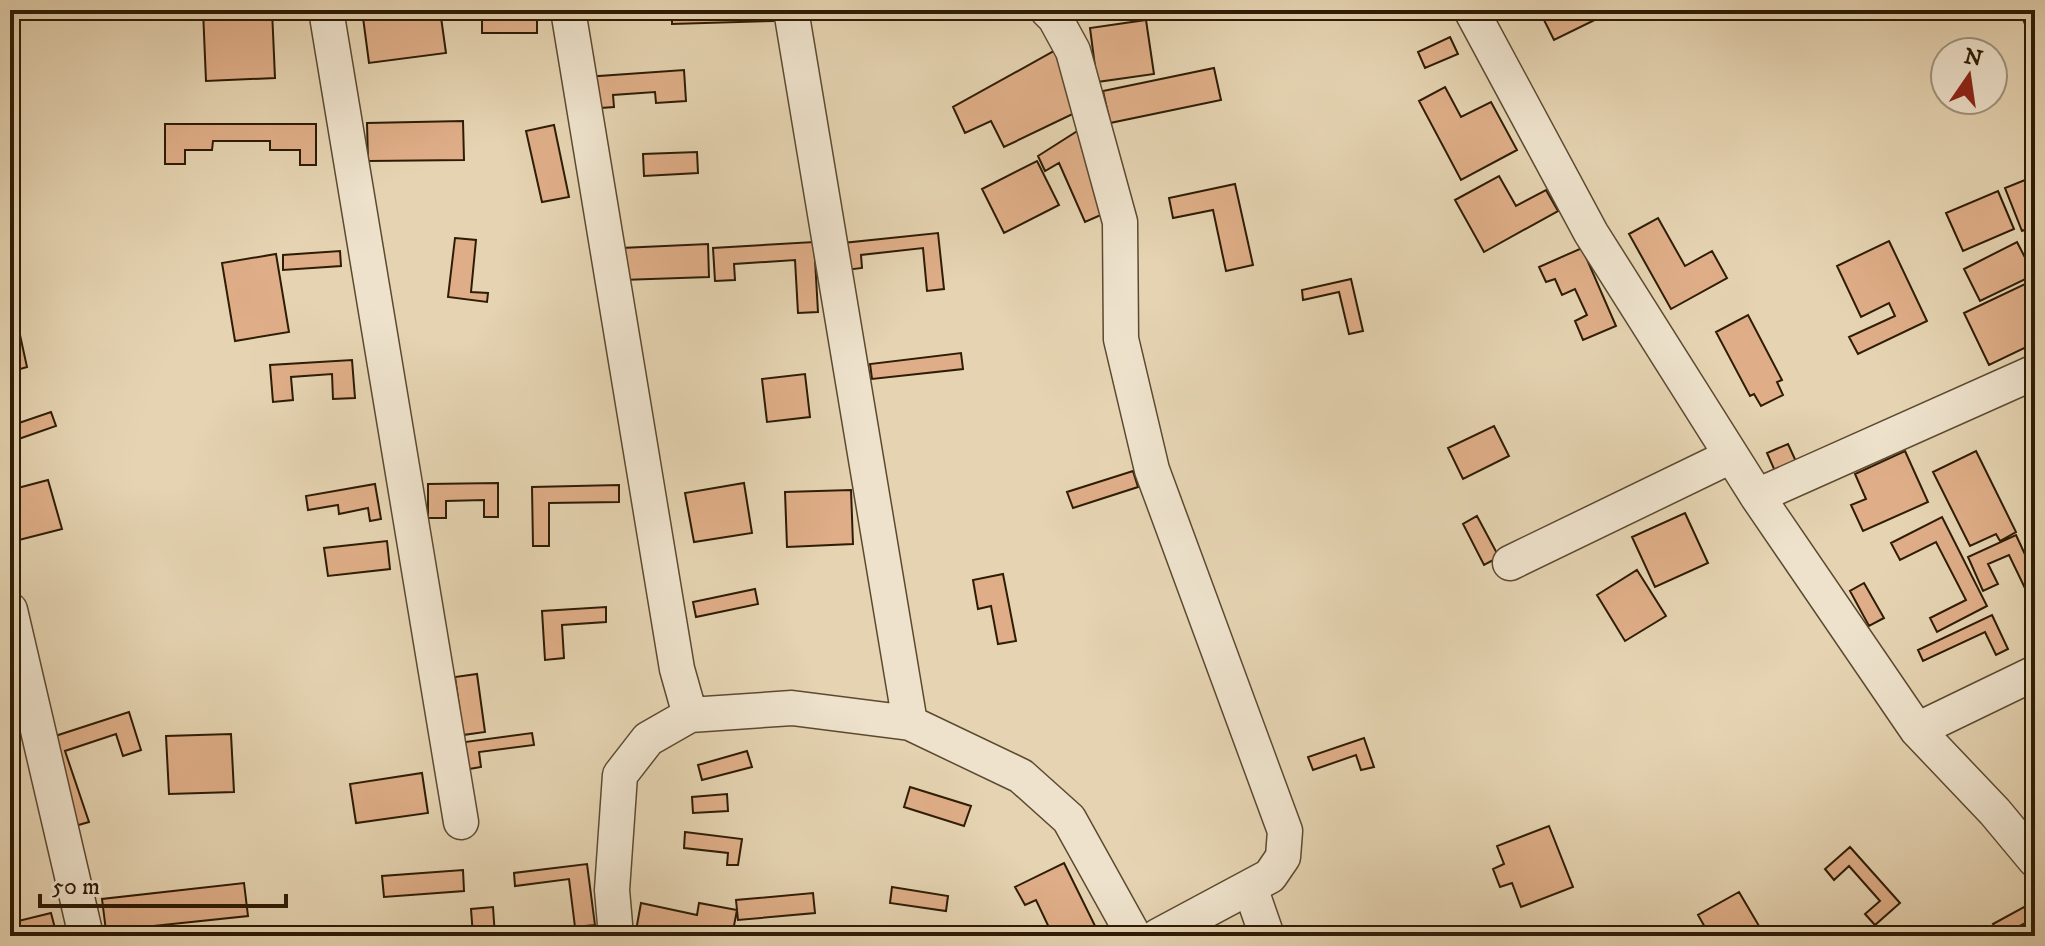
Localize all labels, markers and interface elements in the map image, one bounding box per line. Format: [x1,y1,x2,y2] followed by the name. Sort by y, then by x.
[1929,36,2009,116] north arrow
[1961,43,1985,73] text: N
[40,858,286,908] scale bar
[52,872,100,902] text: 50 m

